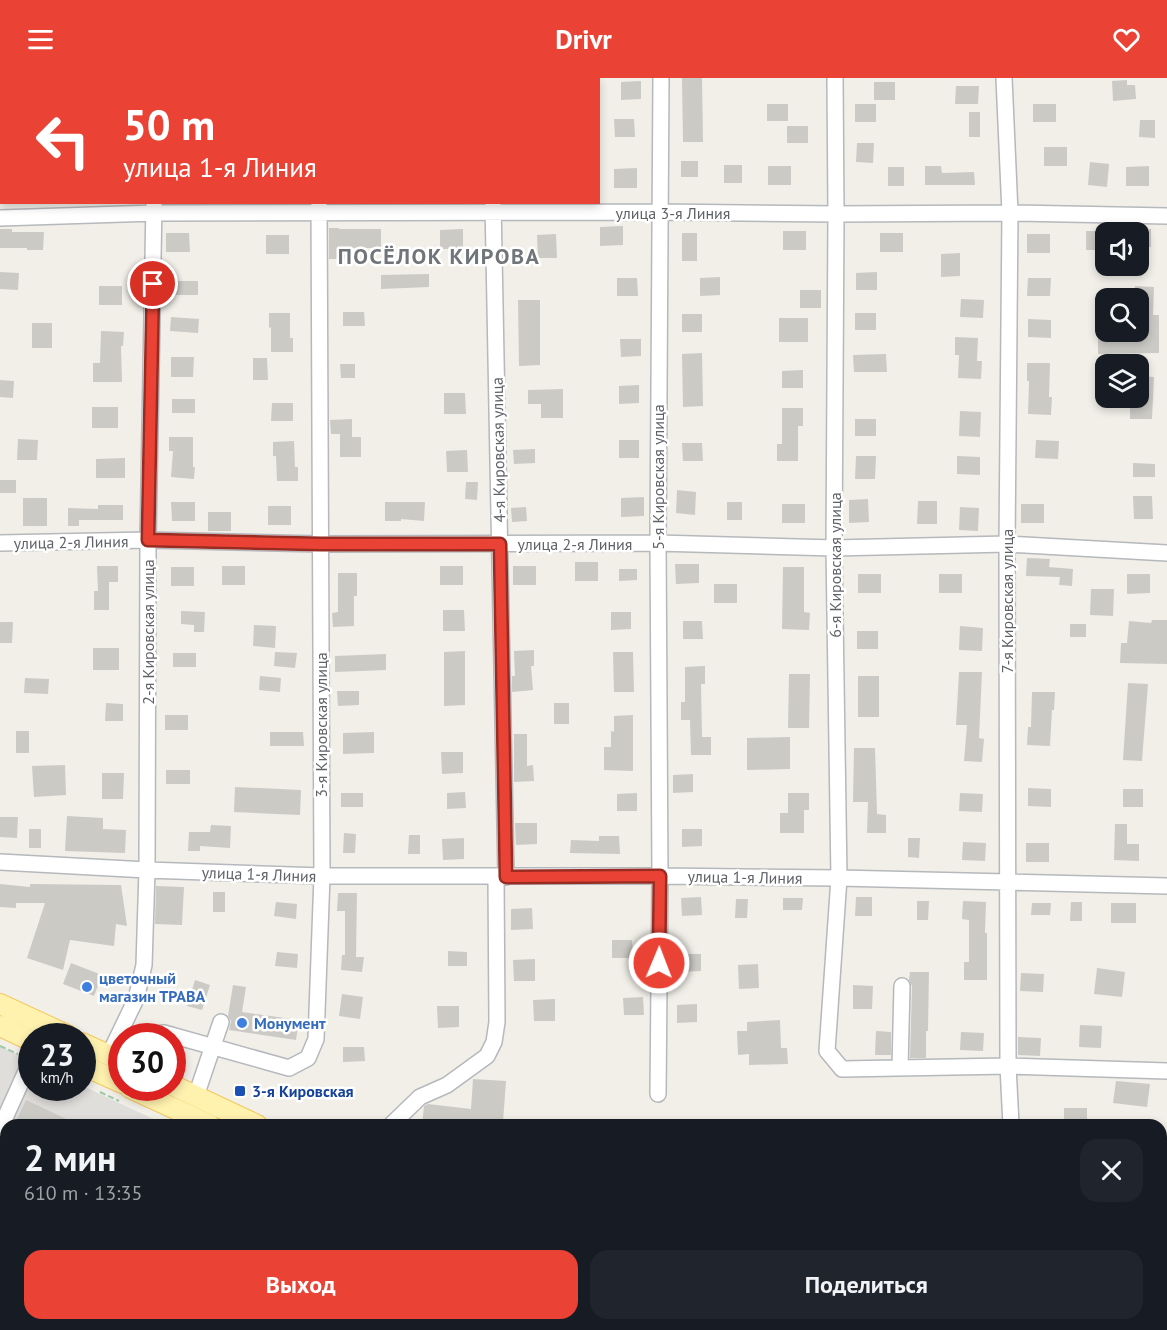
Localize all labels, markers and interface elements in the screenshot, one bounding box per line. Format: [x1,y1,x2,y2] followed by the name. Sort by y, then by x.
[555,22,612,56] text: Drivr
[24,23,57,56] icon: menu
[1110,23,1143,56] icon: heart
[123,97,215,152] text: 50 m
[24,102,102,180] icon: left
[123,150,317,184] text: улица 1-я Линия
[616,203,730,223] street label: улица 3-я Линия
[1095,222,1149,408] map controls
[1095,222,1149,276] button: sound
[338,242,540,270] district label: ПОСЁЛОК КИРОВА
[127,258,178,309] pin
[136,267,169,300] icon: arrive
[1095,288,1149,342] button: search
[1095,354,1149,408] button: layers
[487,377,509,523] street label: 4-я Кировская улица
[648,404,668,550] street label: 5-я Кировская улица
[825,492,845,638] street label: 6-я Кировская улица
[997,529,1017,673] street label: 7-я Кировская улица
[13,531,129,553] street label: улица 2-я Линия
[518,534,632,554] street label: улица 2-я Линия
[138,559,158,705] street label: 2-я Кировская улица
[311,652,331,798] street label: 3-я Кировская улица
[201,862,317,886] street label: улица 1-я Линия
[687,866,803,888] street label: улица 1-я Линия
[627,931,691,995] position arrow
[99,968,205,1006] place label: цветочный магазин ТРАВА
[80,980,94,994] marker: цветочный магазин ТРАВА
[254,1013,326,1033] place label: Монумент
[235,1016,249,1030] marker: Монумент
[108,1023,186,1101] speed limit sign: 30
[40,1035,74,1074] text: 23
[41,1068,73,1087] text: km/h
[252,1081,354,1101] place label: 3-я Кировская
[233,1084,247,1098] marker: 3-я Кировская
[24,1134,116,1181] text: 2 мин
[1080,1139,1143,1202] button: close
[24,1180,142,1206] text: 610 m · 13:35
[24,1250,578,1319] button: Выход
[590,1250,1143,1319] button: Поделиться

